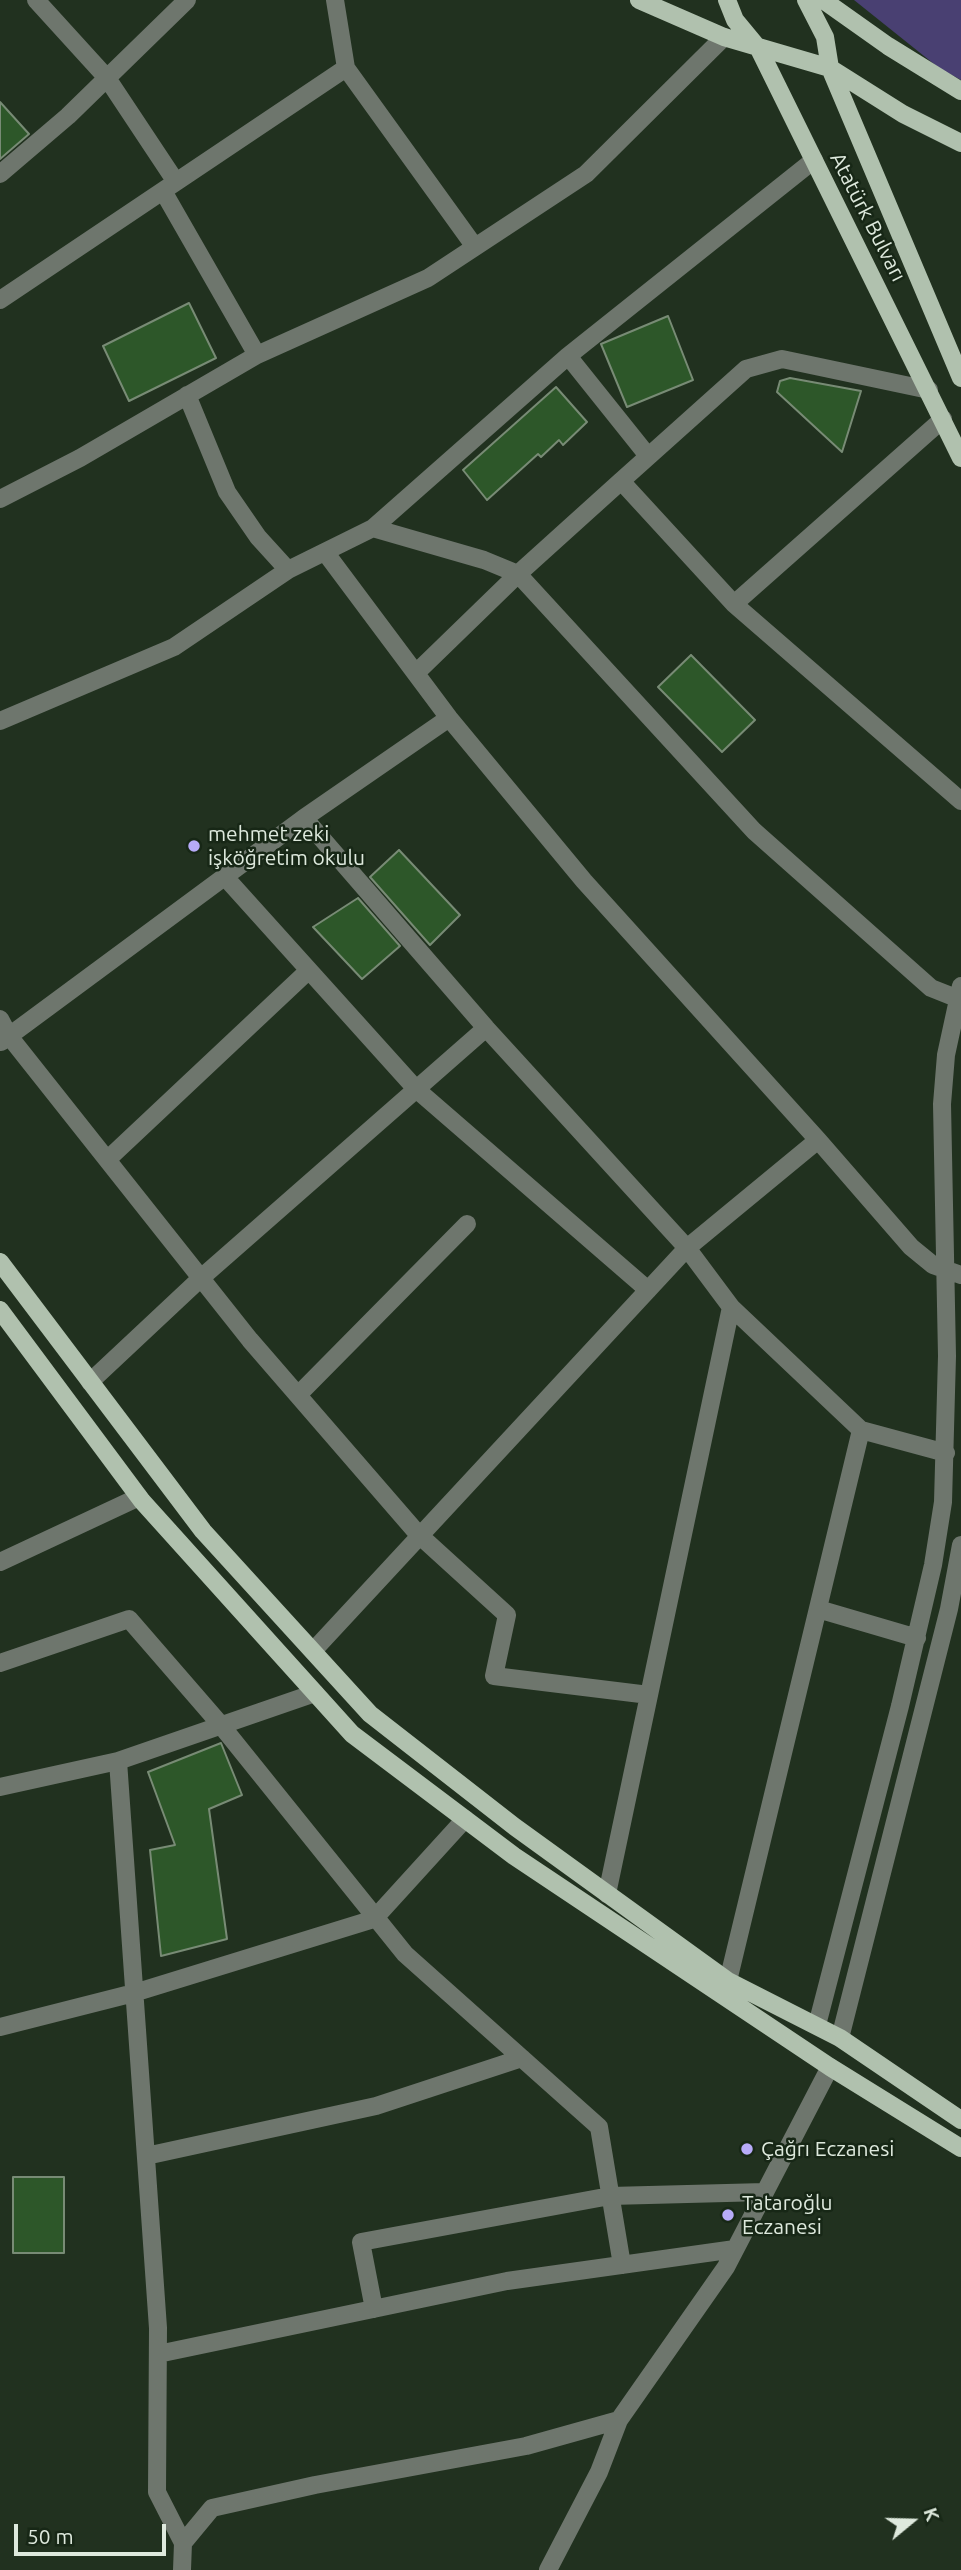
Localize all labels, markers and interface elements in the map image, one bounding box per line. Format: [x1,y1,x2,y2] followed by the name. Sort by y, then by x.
[825,148,911,286] street label: Atatürk Bulvarı
[208,821,365,871] place label: mehmet zeki işköğretim okulu
[186,838,202,854] marker: mehmet zeki işköğretim okulu
[761,2136,894,2162] place label: Çağrı Eczanesi
[739,2141,755,2157] marker: Çağrı Eczanesi
[742,2190,832,2240] place label: Tataroğlu Eczanesi
[720,2207,736,2223] marker: Tataroğlu Eczanesi
[877,2486,947,2556] north arrow
[919,2505,944,2524] text: K
[18,2510,170,2554] scale bar
[27,2524,74,2548] text: 50 m

